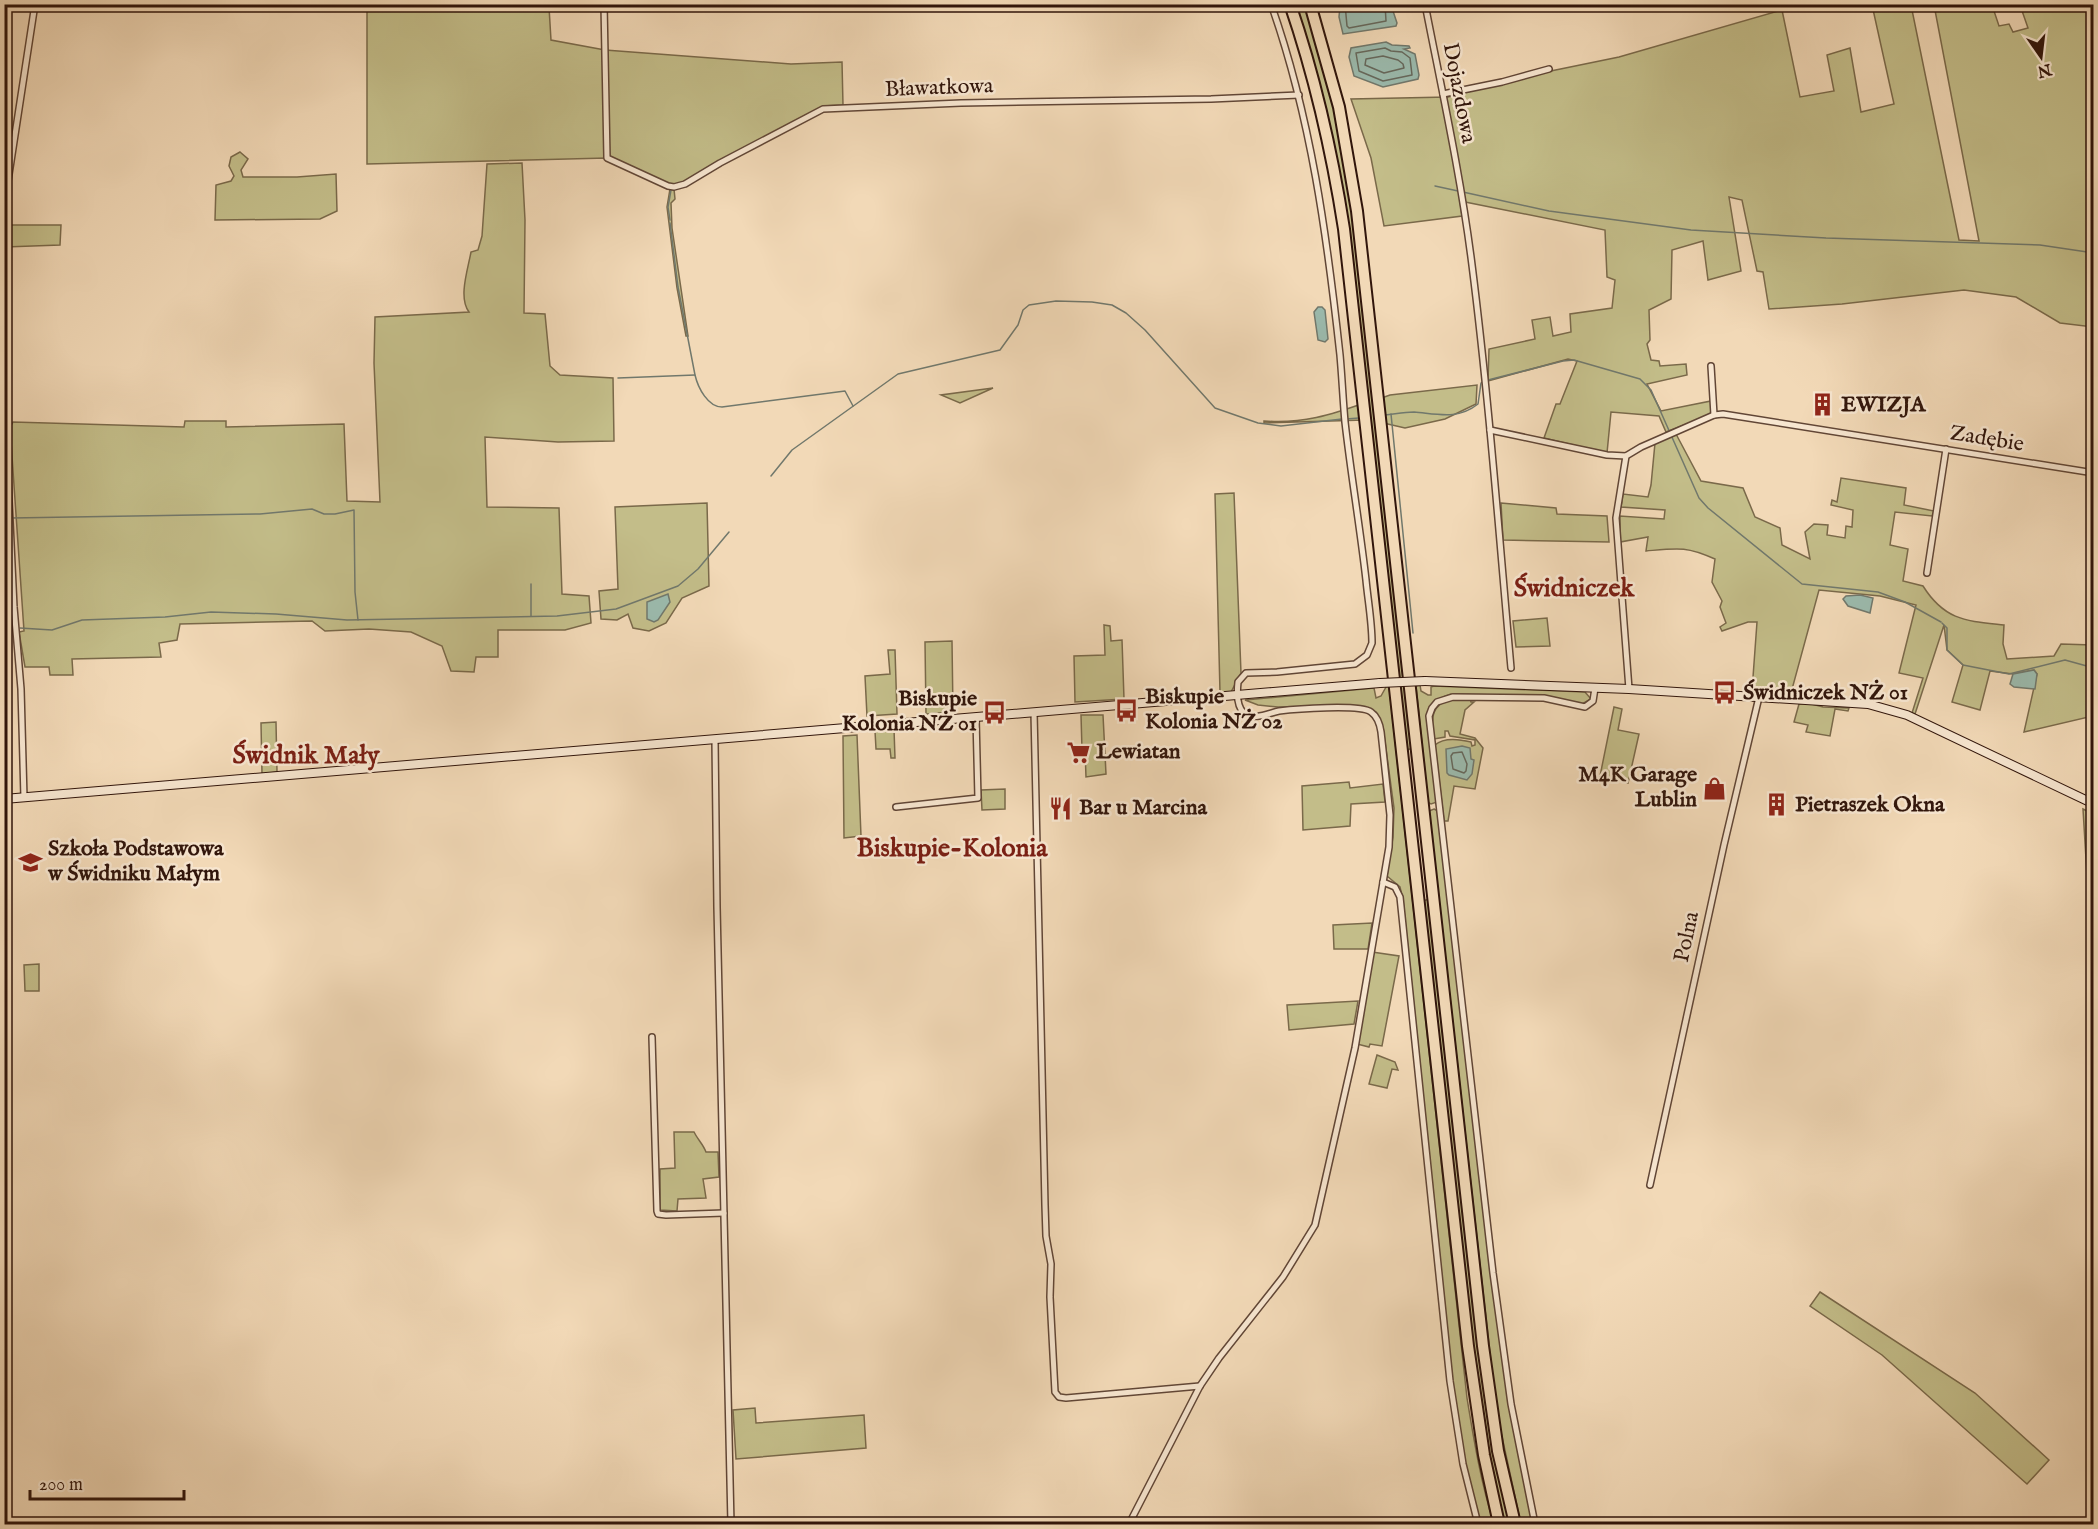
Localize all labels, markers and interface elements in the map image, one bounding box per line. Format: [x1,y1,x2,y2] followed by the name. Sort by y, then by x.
[2011,27,2071,87] north arrow
[1436,40,1483,146] street label: Dojazdowa
[2035,58,2054,81] text: N
[884,72,994,104] street label: Bławatkowa
[1841,391,1926,419] place label: EWIZJA
[1810,392,1836,418] building icon: EWIZJA
[1948,419,2026,459] street label: Zadębie
[1514,572,1635,605] district label: Świdniczek
[1743,679,1908,707] place label: Świdniczek NŻ 01
[1712,680,1738,706] bus stop icon: Świdniczek NŻ 01
[1145,683,1283,736] place label: Biskupie Kolonia NŻ 02
[842,685,977,738] place label: Biskupie Kolonia NŻ 01
[1114,697,1140,723] bus stop icon: Biskupie Kolonia NŻ 02
[982,699,1008,725] bus stop icon: Biskupie Kolonia NŻ 01
[1096,738,1181,766] place label: Lewiatan
[233,739,381,772] district label: Świdnik Mały
[1065,739,1091,765] supermarket icon: Lewiatan
[1578,761,1697,814] place label: M4K Garage Lublin
[1702,775,1728,801] shop icon: M4K Garage Lublin
[1795,791,1945,819] place label: Pietraszek Okna
[1764,792,1790,818] building icon: Pietraszek Okna
[1079,794,1207,822] place label: Bar u Marcina
[1048,795,1074,821] restaurant icon: Bar u Marcina
[856,832,1048,865] district label: Biskupie-Kolonia
[47,835,224,888] place label: Szkoła Podstawowa w Świdniku Małym
[17,849,43,875] school or university icon: Szkoła Podstawowa w Świdniku Małym
[1668,909,1706,965] street label: Polna
[30,1463,184,1501] scale bar
[39,1474,83,1497] text: 200 m

